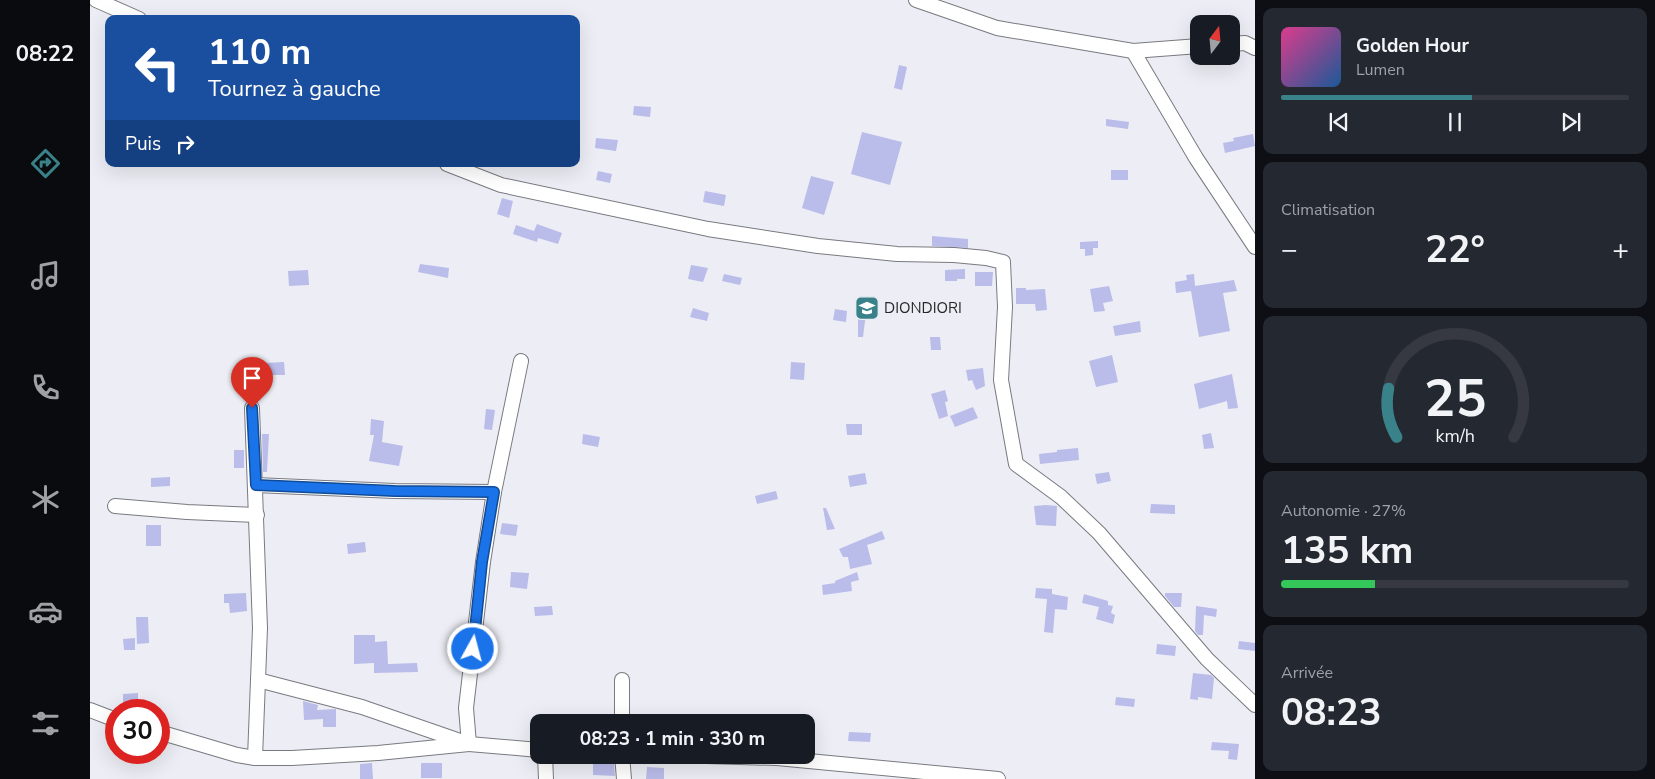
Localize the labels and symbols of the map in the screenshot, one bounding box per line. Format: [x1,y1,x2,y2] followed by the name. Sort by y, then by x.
[1190,15,1240,65] north arrow
[854,295,880,321] school or university icon: DIONDIORI
[884,298,962,318] place label: DIONDIORI
[231,357,273,408] pin
[446,622,498,674] position arrow
[105,699,170,764] speed limit sign: 30

